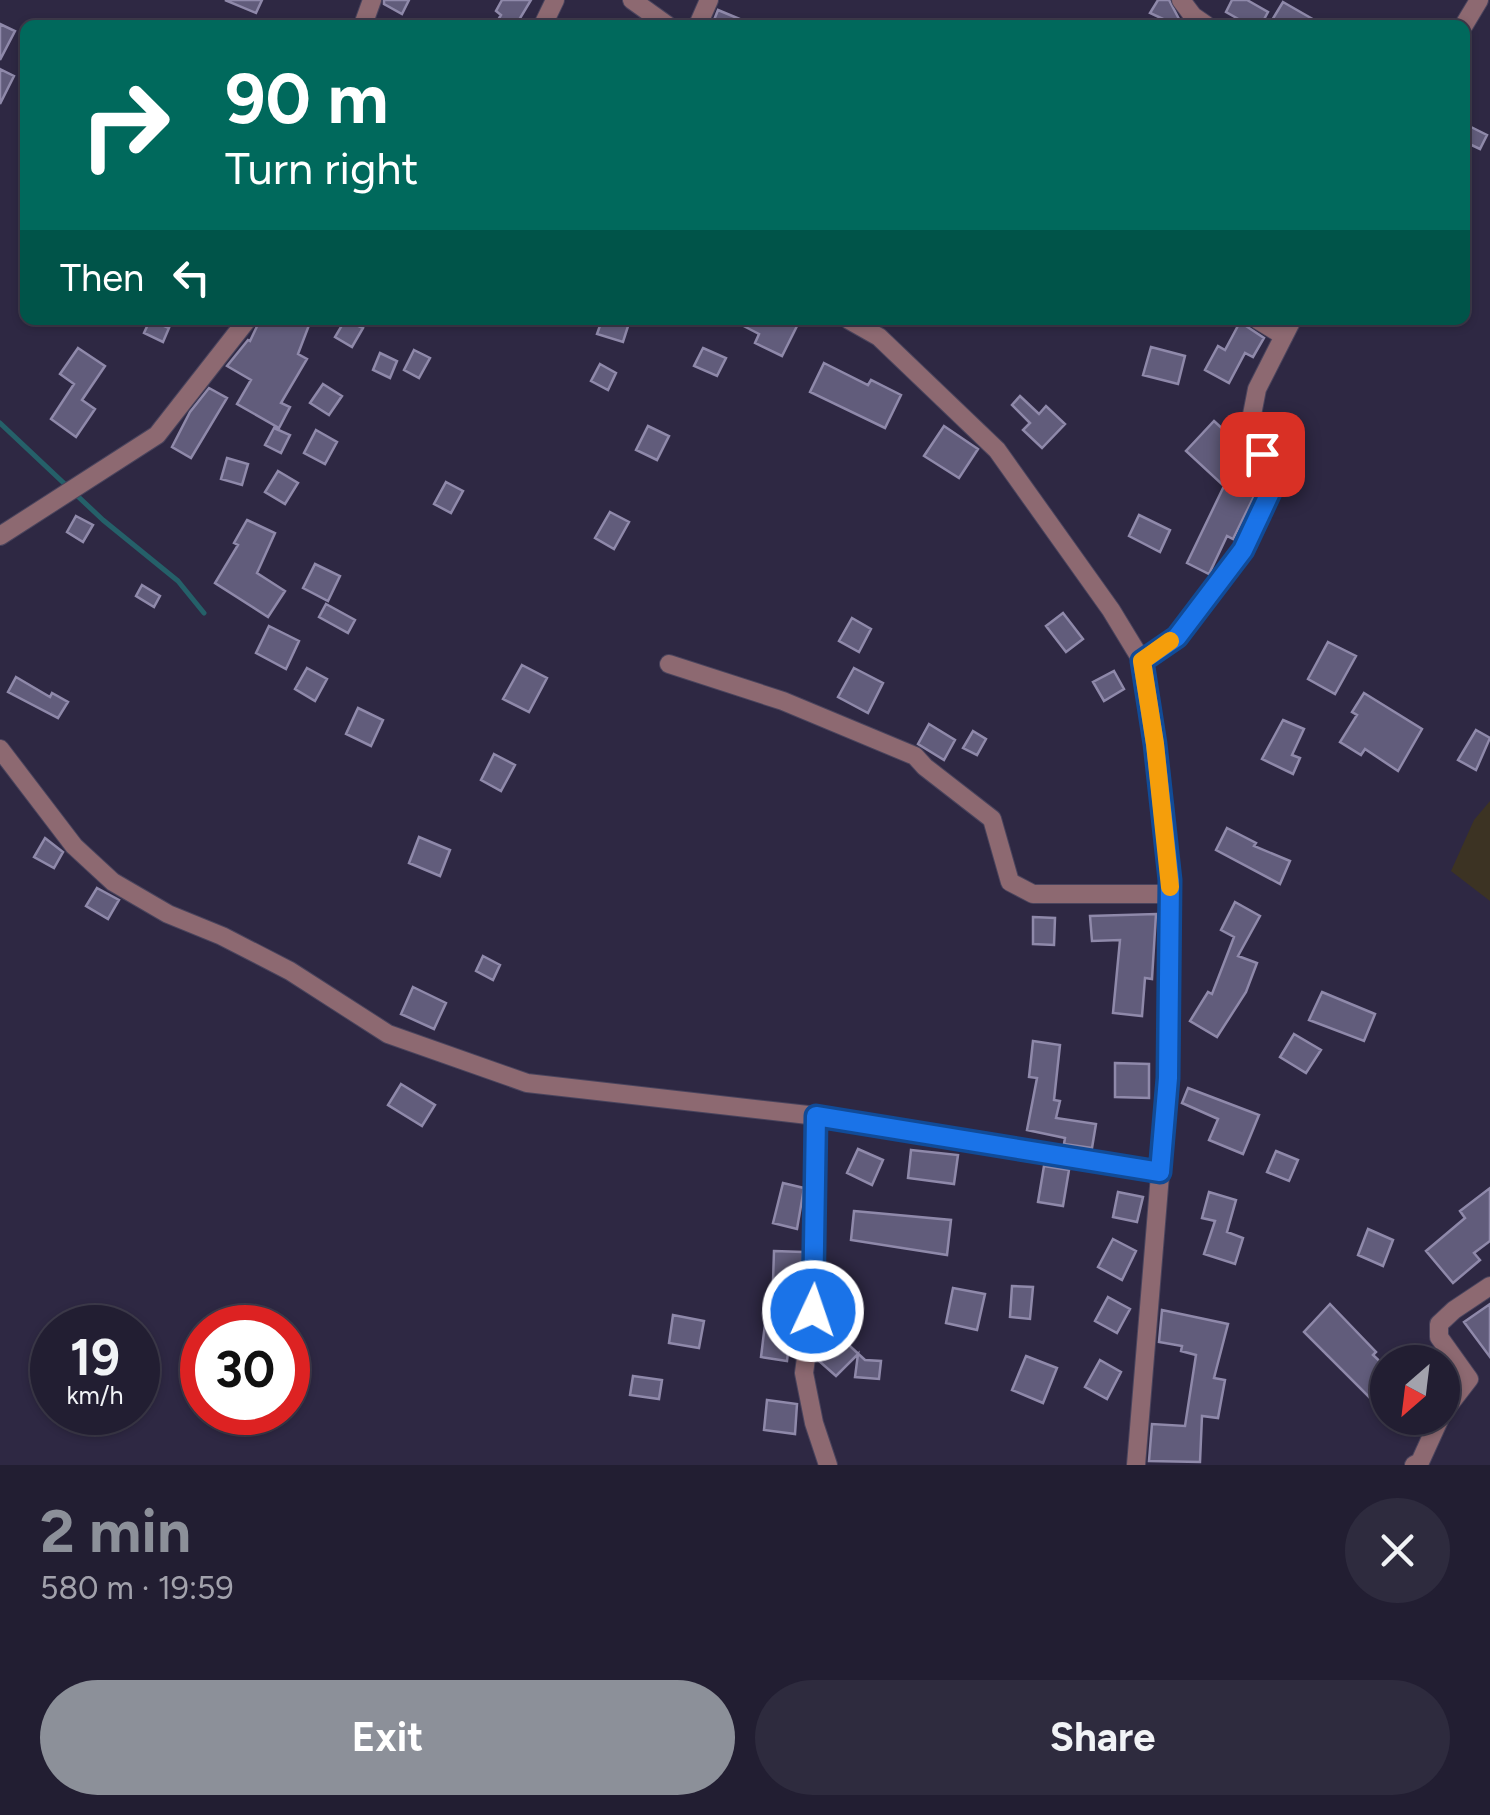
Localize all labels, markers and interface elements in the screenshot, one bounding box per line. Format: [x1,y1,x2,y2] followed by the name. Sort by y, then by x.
[225,56,389,141] text: 90 m
[60,60,190,190] icon: right
[225,141,418,195] text: Turn right
[164,250,219,305] icon: left
[60,255,144,301] text: Then
[1220,412,1305,497] pin
[1235,427,1290,482] icon: arrive
[761,1259,865,1363] position arrow
[180,1305,310,1435] speed limit sign: 30
[70,1327,120,1388] text: 19
[1370,1345,1460,1435] north arrow
[1370,1345,1460,1435] map controls
[66,1380,124,1410] text: km/h
[40,1495,191,1567] text: 2 min
[1345,1498,1450,1603] button: close
[40,1569,234,1607] text: 580 m · 19:59
[40,1680,735,1795] button: Exit
[755,1680,1450,1795] button: Share

